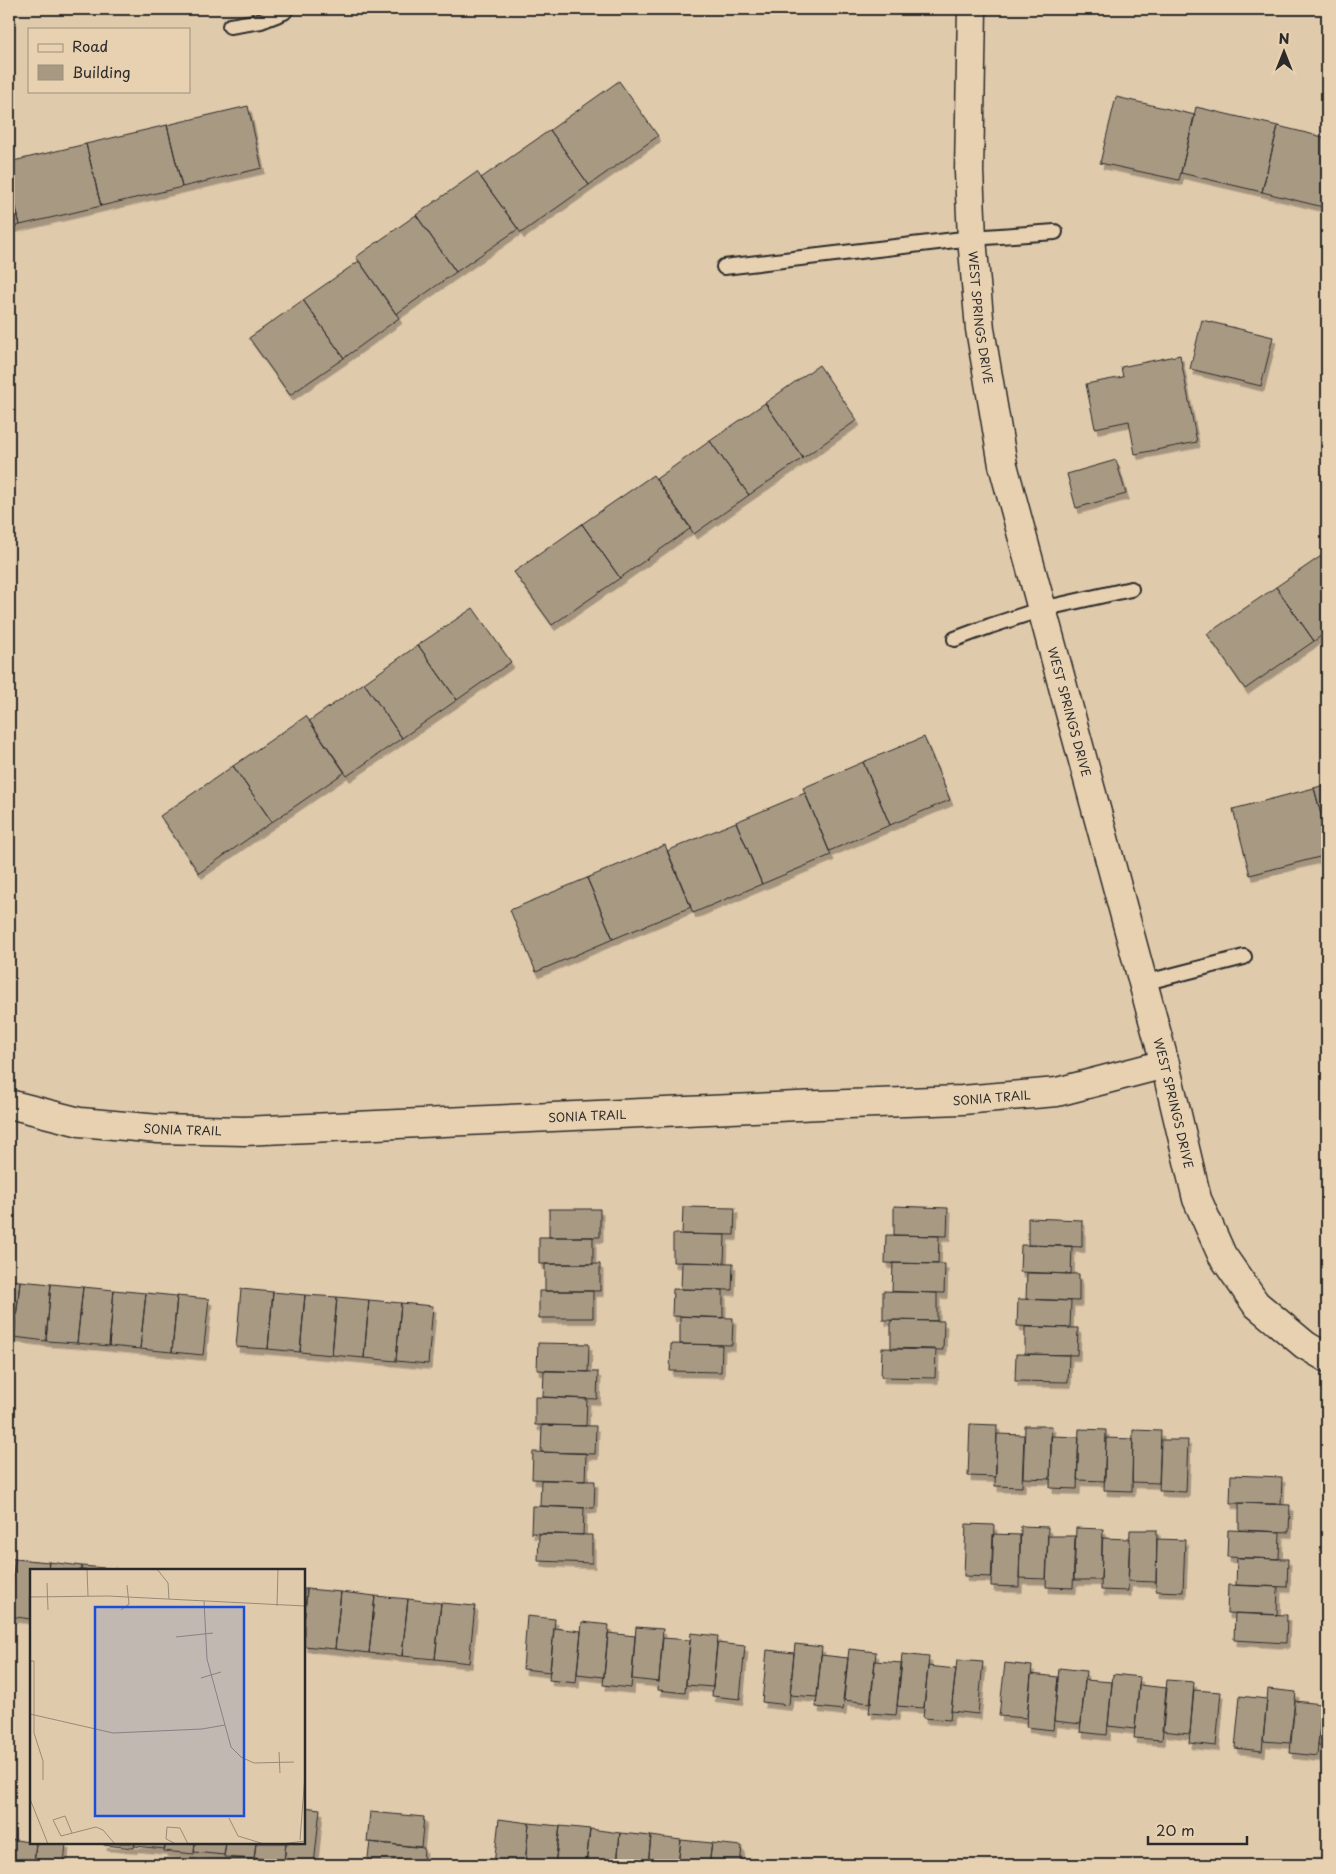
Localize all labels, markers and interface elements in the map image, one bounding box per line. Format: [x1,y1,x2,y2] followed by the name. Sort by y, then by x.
[28,28,190,92] legend
[1258,28,1308,78] north arrow
[1278,28,1290,49] text: N
[72,34,108,57] text: Road
[72,60,131,83] text: Building
[964,250,998,385] street label: WEST SPRINGS DRIVE
[1044,645,1096,779] street label: WEST SPRINGS DRIVE
[1149,1036,1198,1170] street label: WEST SPRINGS DRIVE
[952,1085,1031,1109] street label: SONIA TRAIL
[548,1105,627,1126] street label: SONIA TRAIL
[143,1119,222,1139] street label: SONIA TRAIL
[30,1569,305,1844] inset map
[1148,1814,1247,1846] scale bar
[1156,1818,1195,1841] text: 20 m

